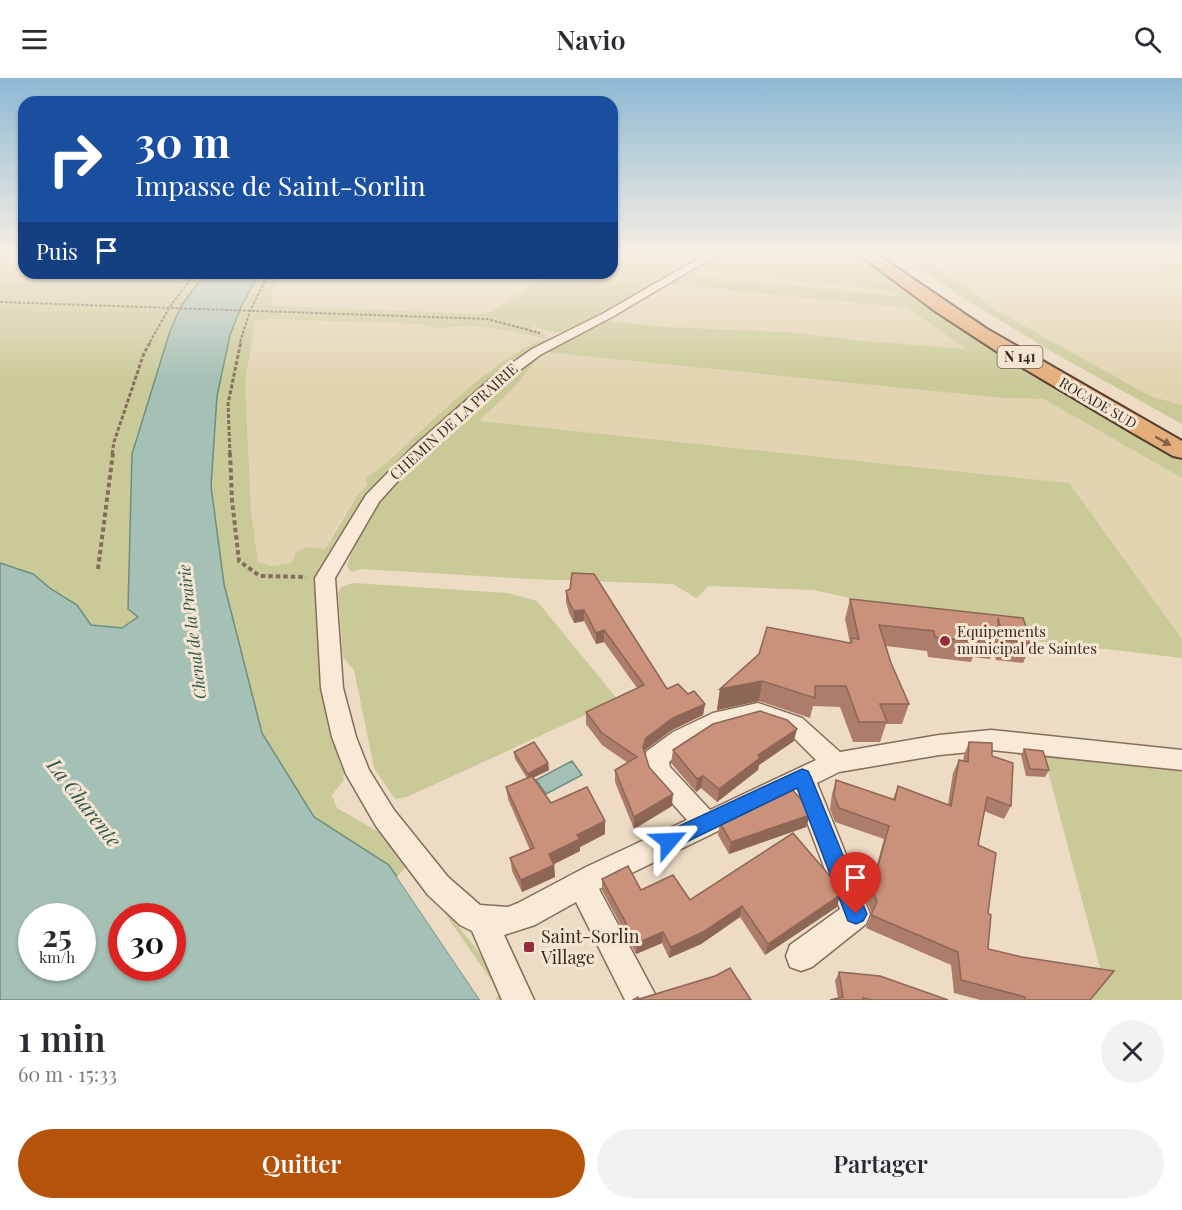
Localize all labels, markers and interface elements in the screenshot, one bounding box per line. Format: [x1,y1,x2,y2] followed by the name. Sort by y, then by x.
[556,21,626,57] text: Navio
[18,23,51,56] icon: menu
[1131,23,1164,56] icon: search
[135,113,230,169] text: 30 m
[36,120,114,198] icon: right
[135,167,426,203] text: Impasse de Saint-Sorlin
[90,234,123,267] icon: arrive
[36,236,78,266] text: Puis
[998,346,1042,368] road number: N 141
[385,358,522,484] street label: CHEMIN DE LA PRAIRIE
[1056,373,1141,433] street label: ROCADE SUD
[1155,436,1172,446] one-way arrow
[173,563,210,701] water label: Chenal de la Prairie
[957,621,1097,658] place label: Equipements municipal de Saintes
[938,634,952,648] marker: Equipements municipal de Saintes
[41,751,129,852] water label: La Charente
[637,809,701,873] position arrow
[830,852,881,914] pin
[839,861,872,894] icon: arrive
[108,903,186,981] speed limit sign: 30
[42,915,72,955] text: 25
[540,924,640,969] place label: Saint-Sorlin Village
[522,940,536,954] marker: Saint-Sorlin Village
[39,947,75,967] text: km/h
[18,1013,106,1061] text: 1 min
[1101,1020,1164,1083] button: close
[18,1060,117,1087] text: 60 m · 15:33
[18,1129,585,1198] button: Quitter
[597,1129,1164,1198] button: Partager

